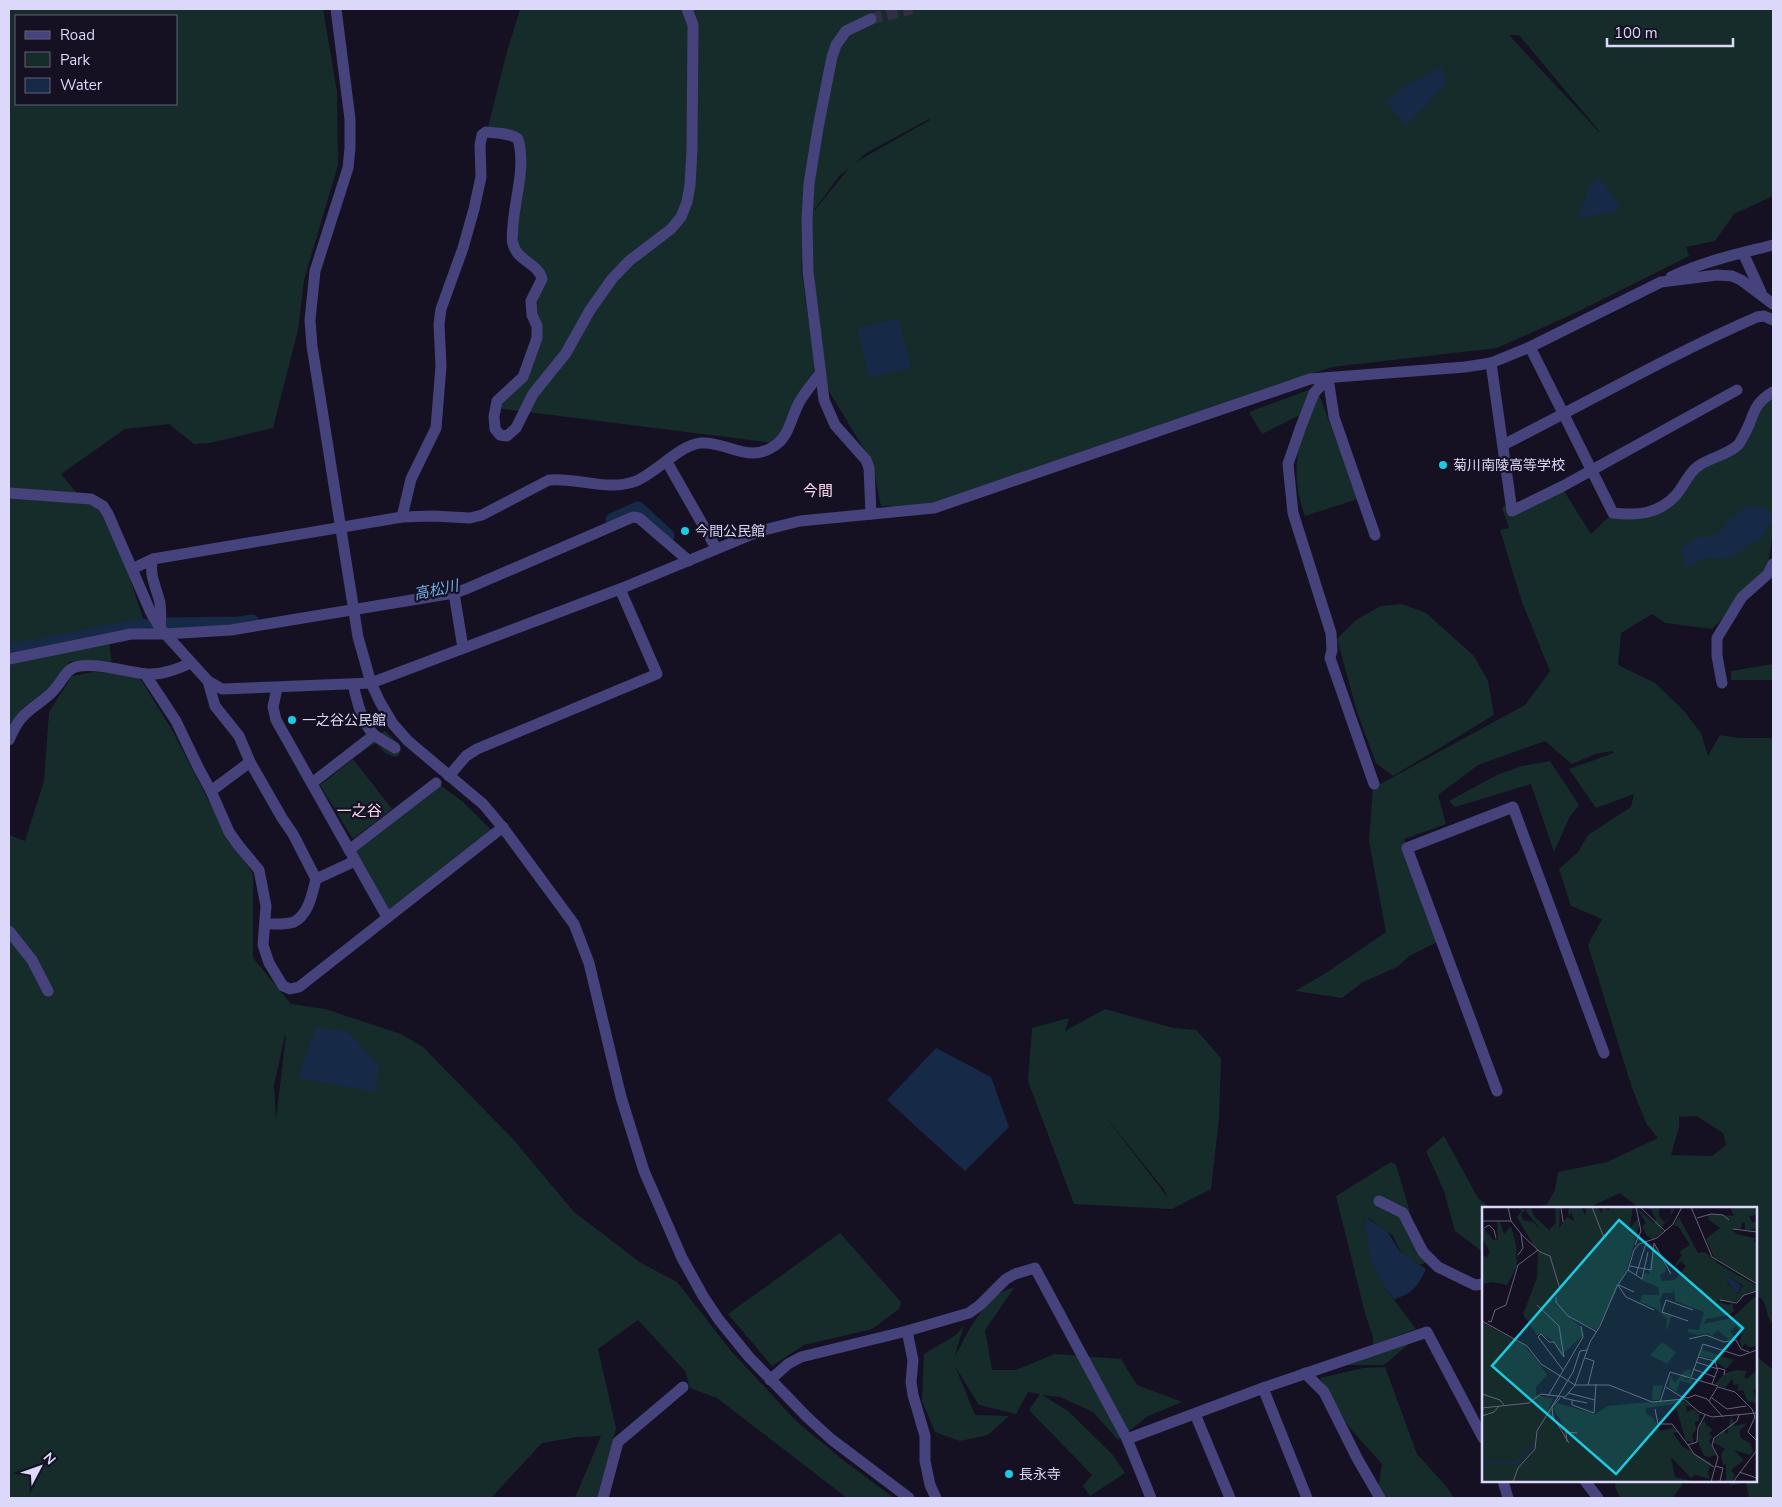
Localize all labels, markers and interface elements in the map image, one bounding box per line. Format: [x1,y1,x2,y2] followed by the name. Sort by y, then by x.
[15,15,178,105] legend
[1607,15,1733,47] scale bar
[1614,23,1658,43] text: 100 m
[60,25,95,45] text: Road
[60,50,90,70] text: Park
[60,75,103,95] text: Water
[1453,456,1565,475] place label: 菊川南陵高等学校
[1437,459,1449,471] marker: 菊川南陵高等学校
[803,481,833,501] district label: 今間
[695,522,765,541] place label: 今間公民館
[679,525,691,537] marker: 今間公民館
[412,575,462,604] water label: 高松川
[302,711,386,730] place label: 一之谷公民館
[286,714,298,726] marker: 一之谷公民館
[336,801,382,821] district label: 一之谷
[1482,1207,1757,1482] inset map
[15,1442,65,1492] north arrow
[39,1449,60,1469] text: N
[1019,1465,1061,1484] place label: 長永寺
[1003,1468,1015,1480] marker: 長永寺

